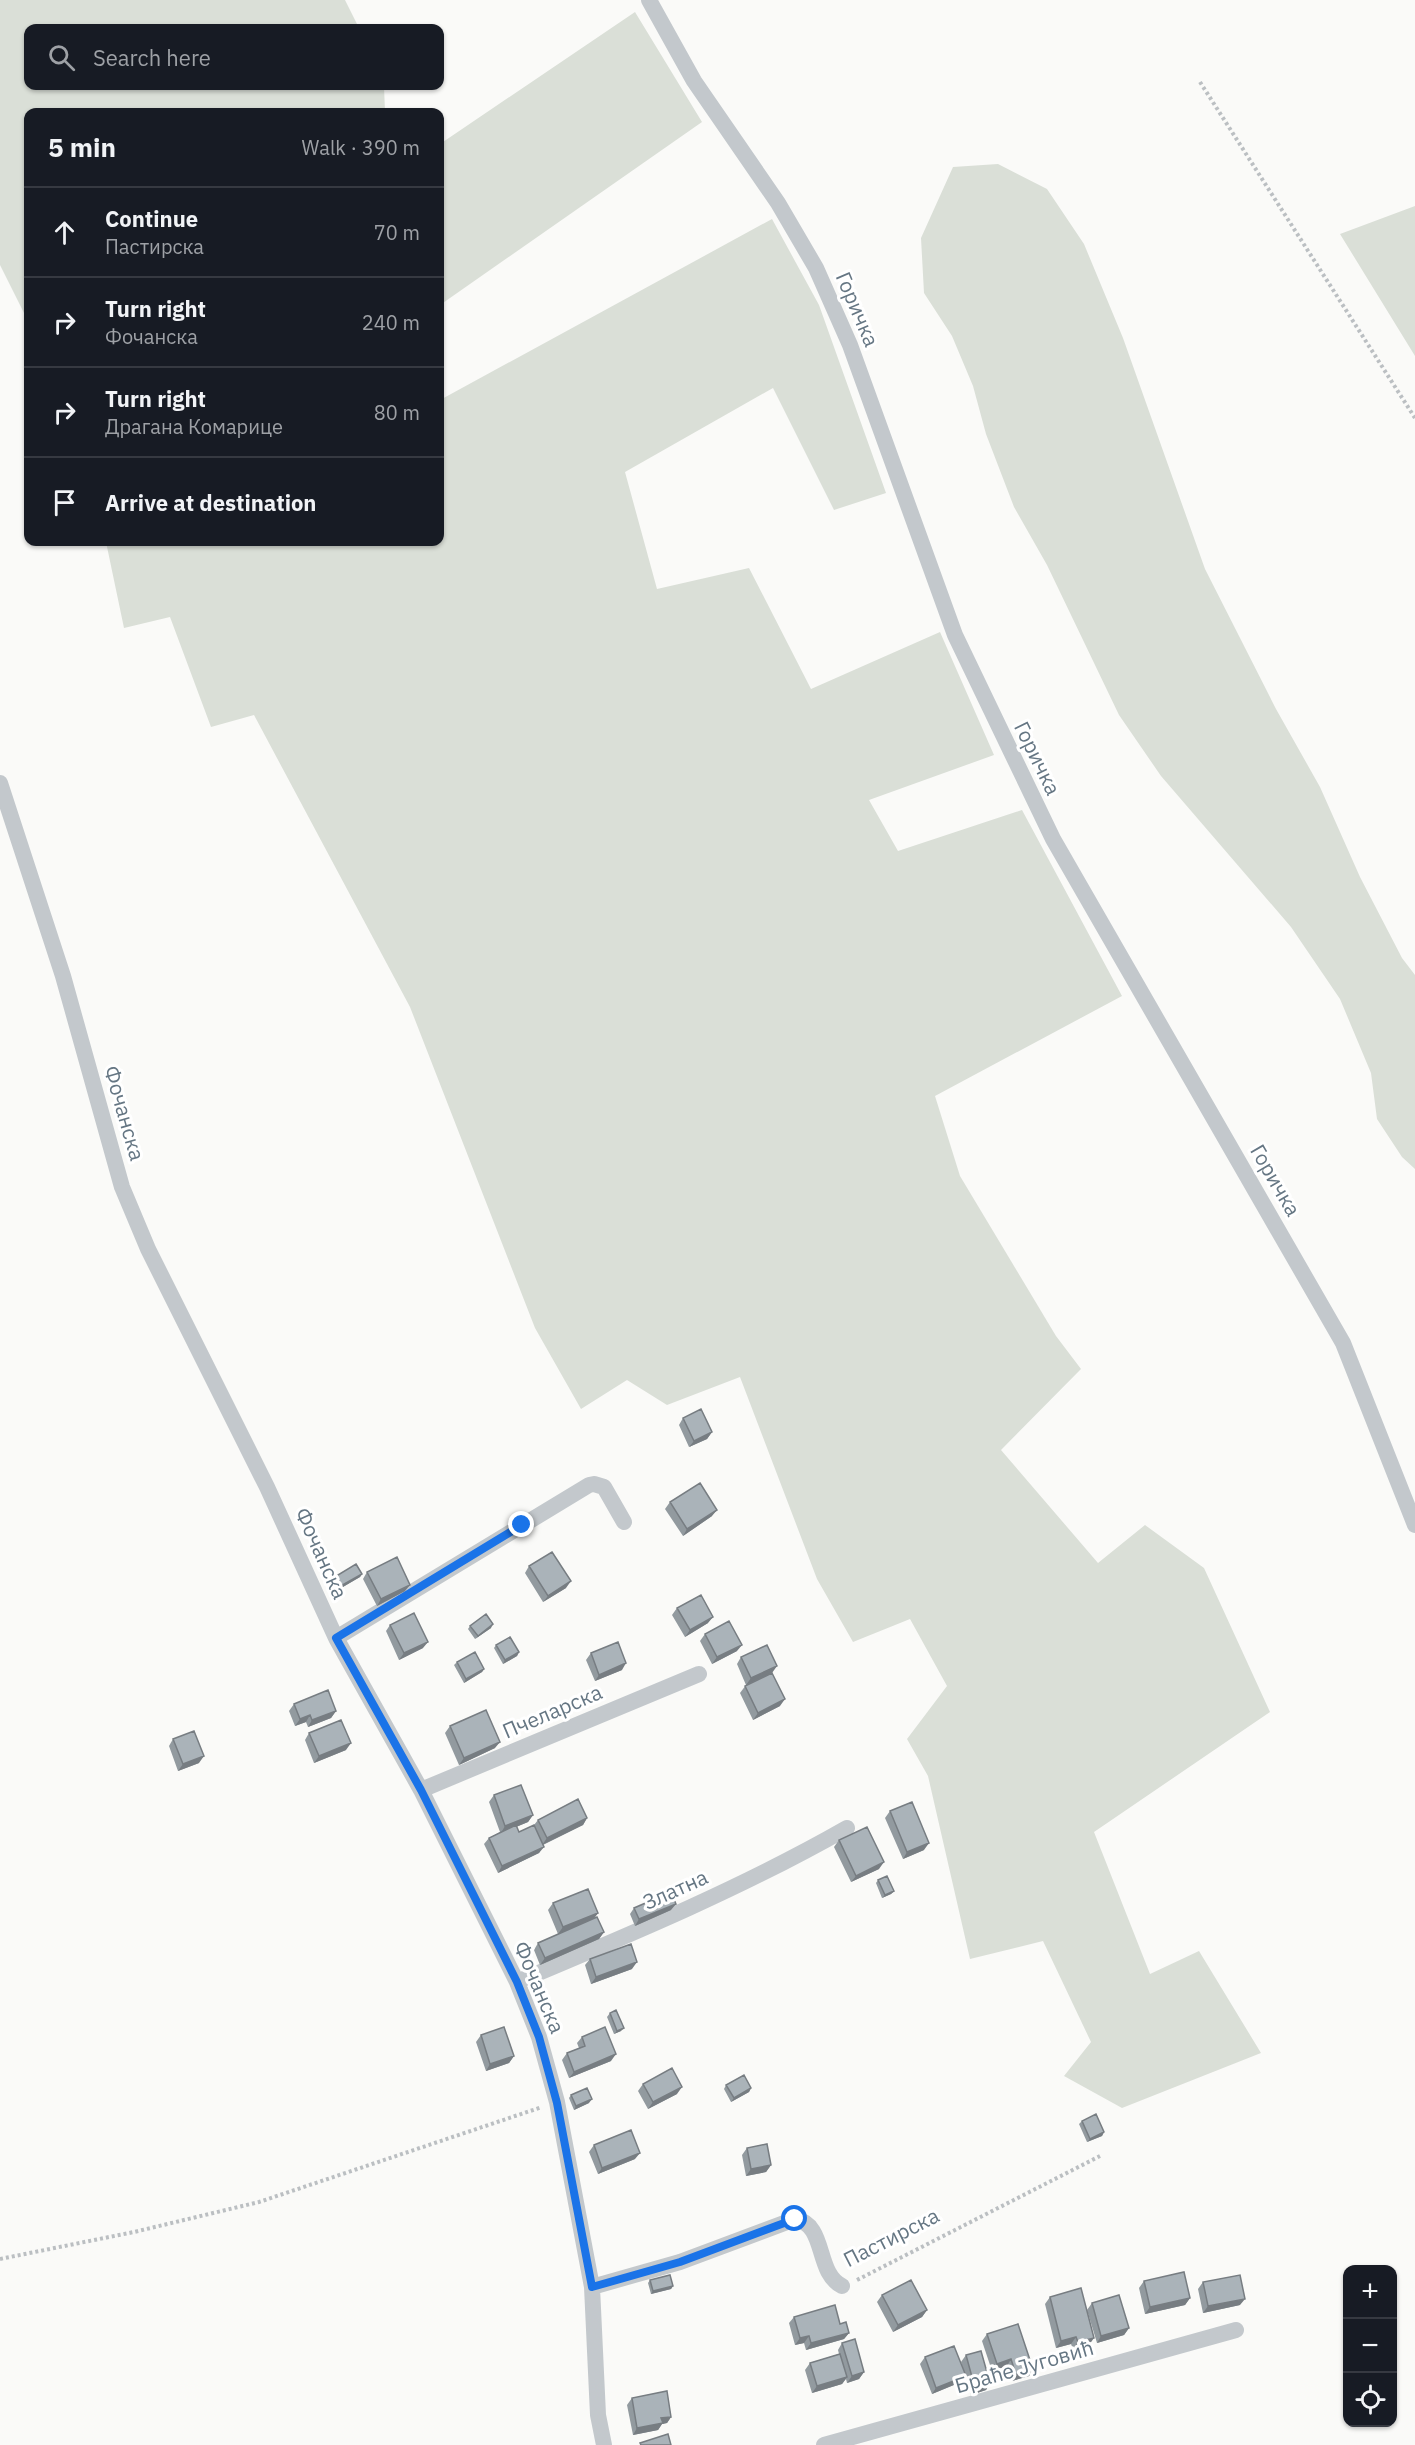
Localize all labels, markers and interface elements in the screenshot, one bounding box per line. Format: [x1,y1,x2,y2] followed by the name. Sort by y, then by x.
[24,24,444,90] search box
[45,41,78,74] icon: search
[93,43,211,72] text: Search here
[48,130,116,164] text: 5 min
[302,134,420,161] text: Walk · 390 m
[105,204,198,233] text: Continue
[48,216,81,249] icon: ahead
[374,219,420,246] text: 70 m
[105,233,204,260] text: Пастирска
[830,267,886,351] street label: Горичка
[105,294,206,323] text: Turn right
[48,306,81,339] icon: right
[362,309,420,336] text: 240 m
[105,323,198,350] text: Фочанска
[105,384,206,413] text: Turn right
[48,396,81,429] icon: right
[374,399,420,426] text: 80 m
[105,413,283,440] text: Драгана Комарице
[48,486,81,519] icon: arrive
[105,488,316,517] text: Arrive at destination
[1008,717,1068,799] street label: Горичка
[98,1062,152,1164] street label: Фочанска
[1244,1139,1308,1221] street label: Горичка
[289,1503,355,1603] street label: Фочанска
[508,1511,534,1537] route end
[498,1677,606,1745] street label: Пчеларска
[638,1862,712,1916] street label: Златна
[508,1937,572,2037] street label: Фочанска
[838,2201,944,2273] street label: Пастирска
[781,2205,807,2231] route start
[1343,2265,1397,2427] map controls
[1343,2265,1397,2319] button: +
[1343,2319,1397,2373] button: −
[951,2333,1097,2399] street label: Браће Југовић
[1343,2373,1397,2427] button: locate

